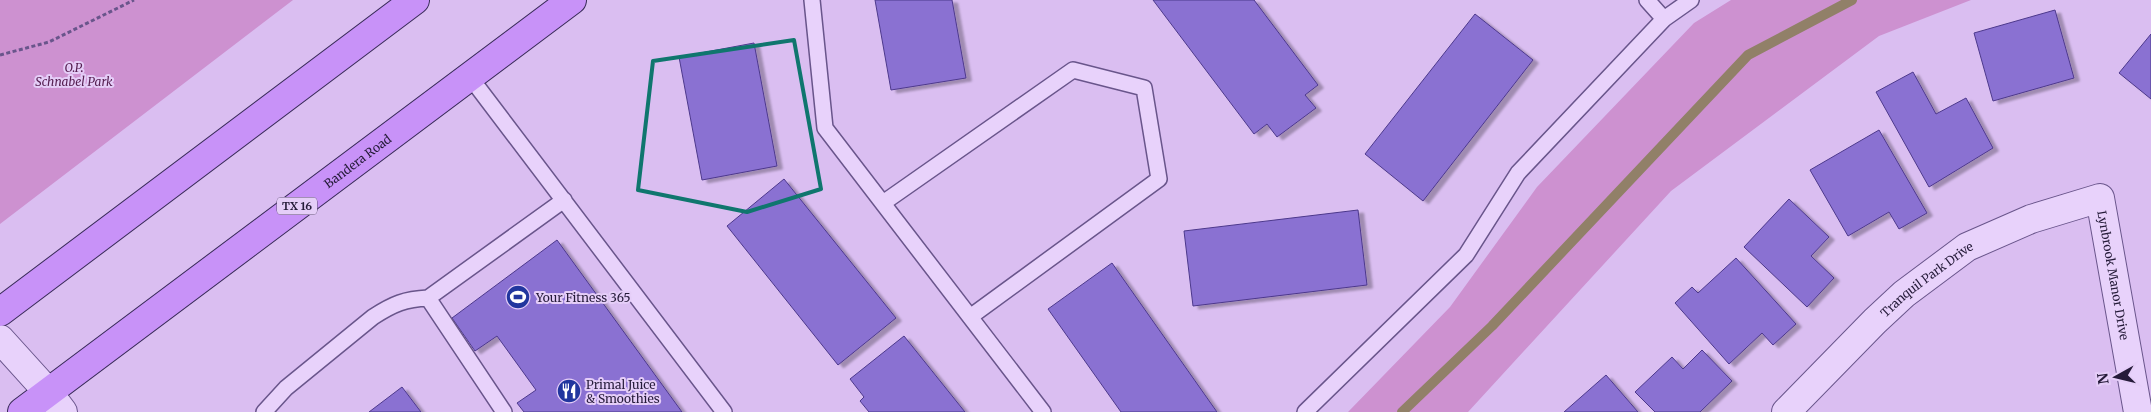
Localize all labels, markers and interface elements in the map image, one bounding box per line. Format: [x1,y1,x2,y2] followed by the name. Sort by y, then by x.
[35,60,113,89] park label: O.P. Schnabel Park
[321,131,394,191] street label: Bandera Road
[277,198,317,215] road number: TX 16
[2095,209,2133,341] street label: Lynbrook Manor Drive
[1877,238,1975,320] street label: Tranquil Park Drive
[505,284,531,310] sports icon: Your Fitness 365
[535,290,631,305] place label: Your Fitness 365
[2091,352,2141,402] north arrow
[2093,372,2113,386] text: N
[586,377,660,406] place label: Primal Juice & Smoothies
[556,378,582,404] restaurant icon: Primal Juice & Smoothies

